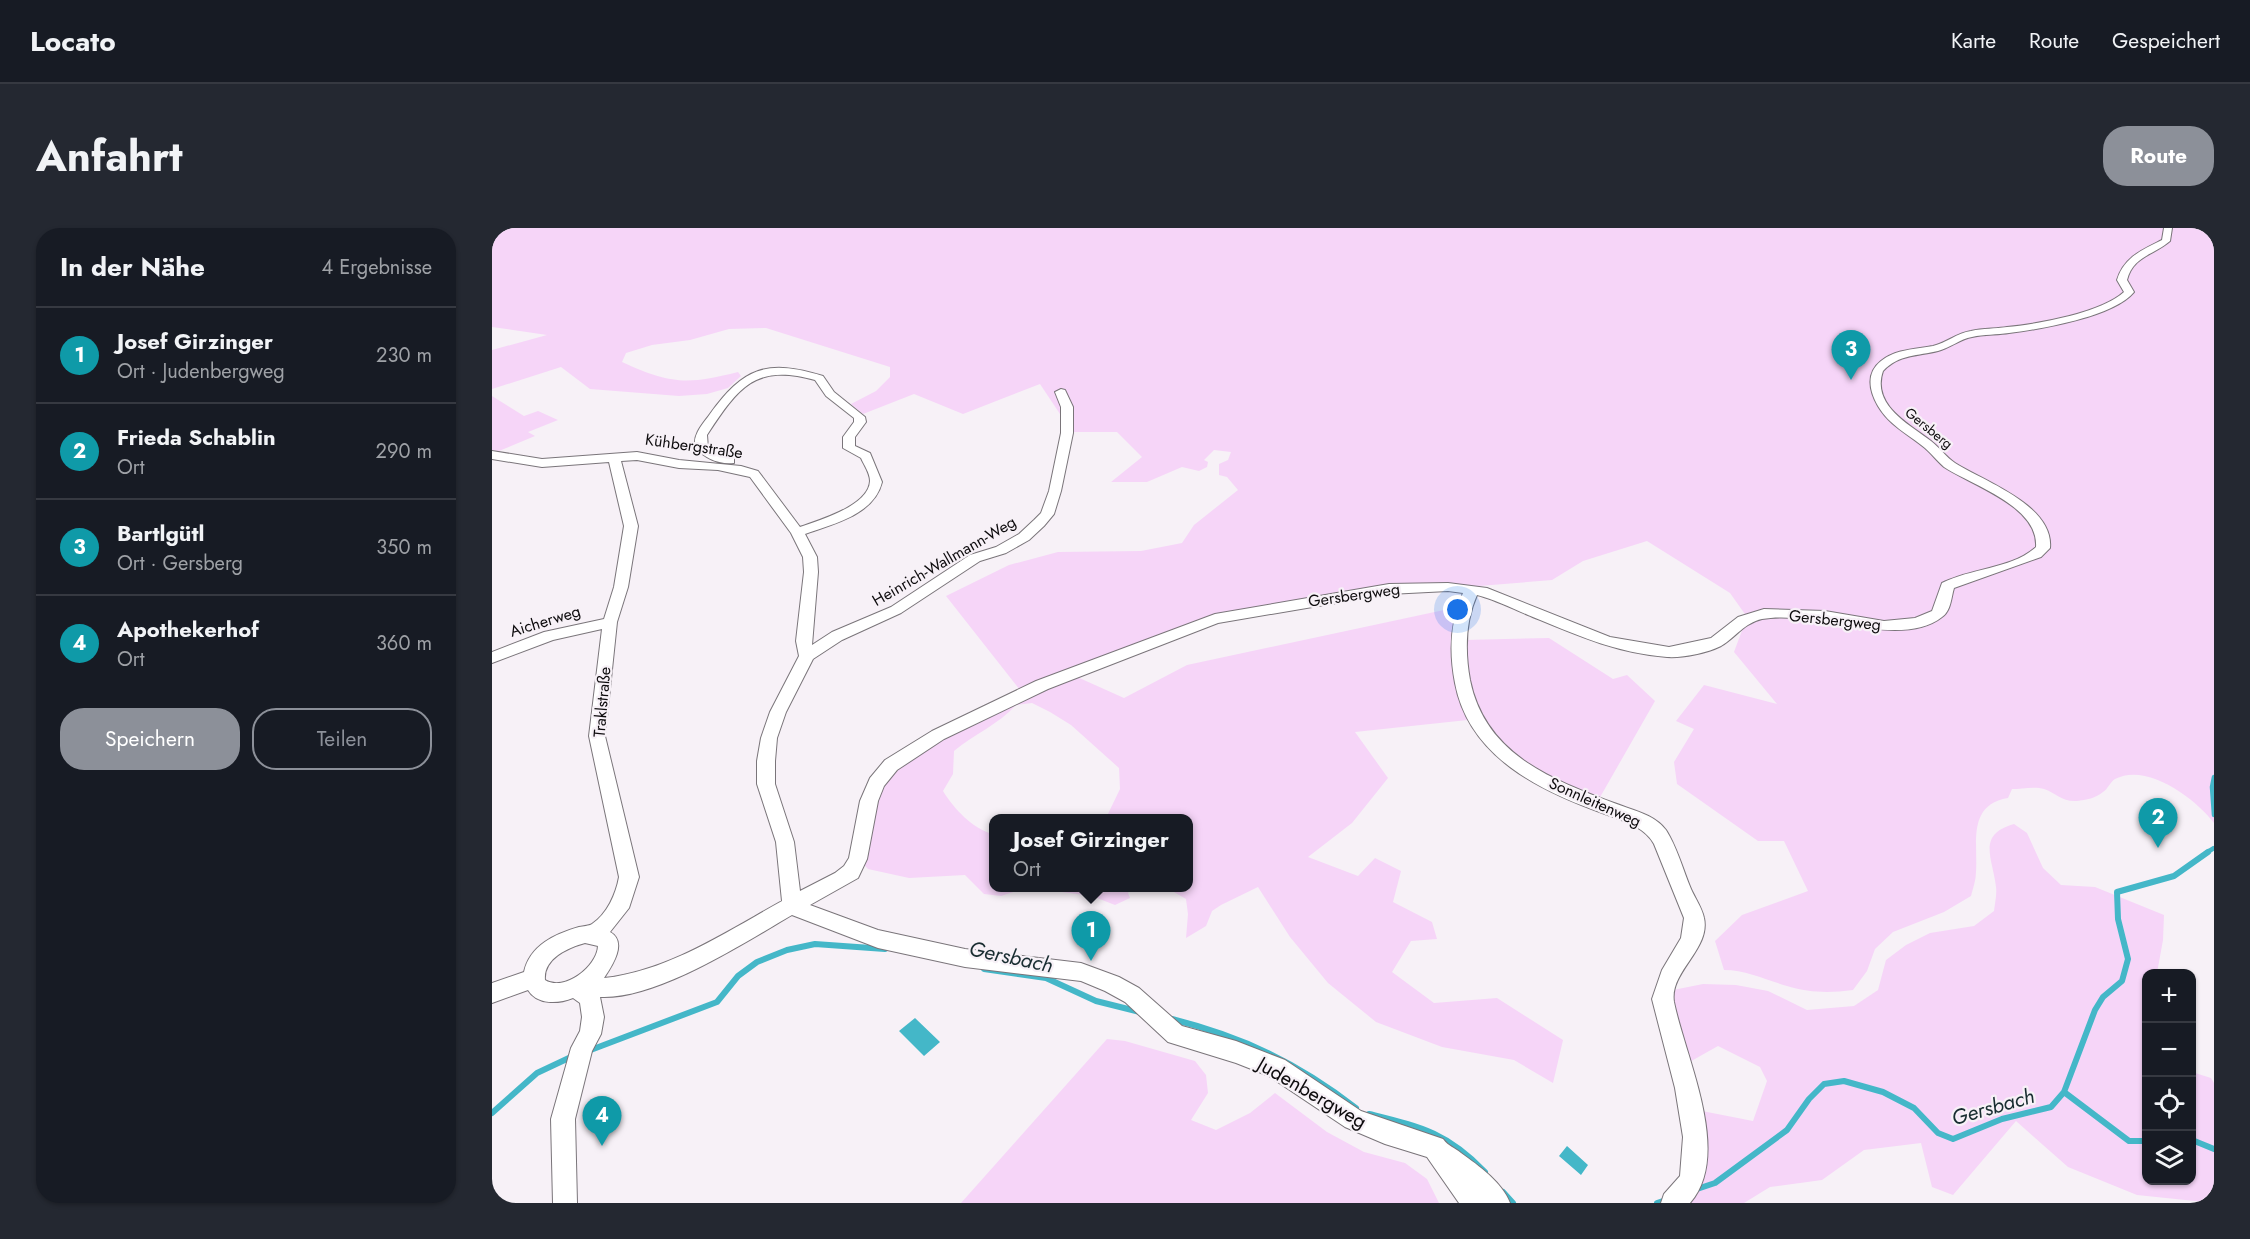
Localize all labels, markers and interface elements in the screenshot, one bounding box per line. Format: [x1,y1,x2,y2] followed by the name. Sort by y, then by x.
[30,21,116,62] text: Locato
[1951,26,1996,56] text: Karte
[2029,26,2079,56] text: Route
[2112,26,2220,56] text: Gespeichert
[36,126,183,187] text: Anfahrt
[2103,126,2214,186] button: Route
[60,248,205,286] text: In der Nähe
[322,253,432,282] text: 4 Ergebnisse
[117,325,273,357] text: Josef Girzinger
[1832,330,1870,380] pin: 3
[74,341,85,370] text: 1
[376,341,432,370] text: 230 m
[117,357,285,386] text: Ort · Judenbergweg
[1901,403,1957,453] street label: Gersberg
[117,421,276,453] text: Frieda Schablin
[644,428,744,464] street label: Kühbergstraße
[73,437,86,466] text: 2
[376,437,432,466] text: 290 m
[117,453,144,482] text: Ort
[868,510,1020,612] street label: Heinrich-Wallmann-Weg
[117,517,204,549] text: Bartlgütl
[73,533,86,562] text: 3
[376,533,432,562] text: 350 m
[117,549,243,578] text: Ort · Gersberg
[1307,577,1401,613] street label: Gersbergweg
[1443,595,1472,624] your location
[507,599,583,643] street label: Aicherweg
[1788,604,1882,636] street label: Gersbergweg
[117,613,259,645] text: Apothekerhof
[73,629,86,658] text: 4
[376,629,432,658] text: 360 m
[117,645,144,674] text: Ort
[587,666,617,738] street label: Traklstraße
[60,708,240,770] button: Speichern
[252,708,432,770] button: Teilen
[1545,771,1645,833] street label: Sonnleitenweg
[2138,798,2178,848] pin: 2
[989,814,1193,892] popup
[1013,823,1169,855] text: Josef Girzinger
[1013,855,1040,884] text: Ort
[1072,912,1110,961] pin: 1
[966,933,1056,981] water label: Gersbach
[2142,969,2196,1185] map controls
[2142,969,2196,1023] button: +
[2142,1023,2196,1077] button: −
[1249,1048,1372,1136] street label: Judenbergweg
[2142,1077,2196,1131] button: locate
[1948,1081,2038,1133] water label: Gersbach
[582,1096,622,1146] pin: 4
[2142,1131,2196,1185] button: layers

